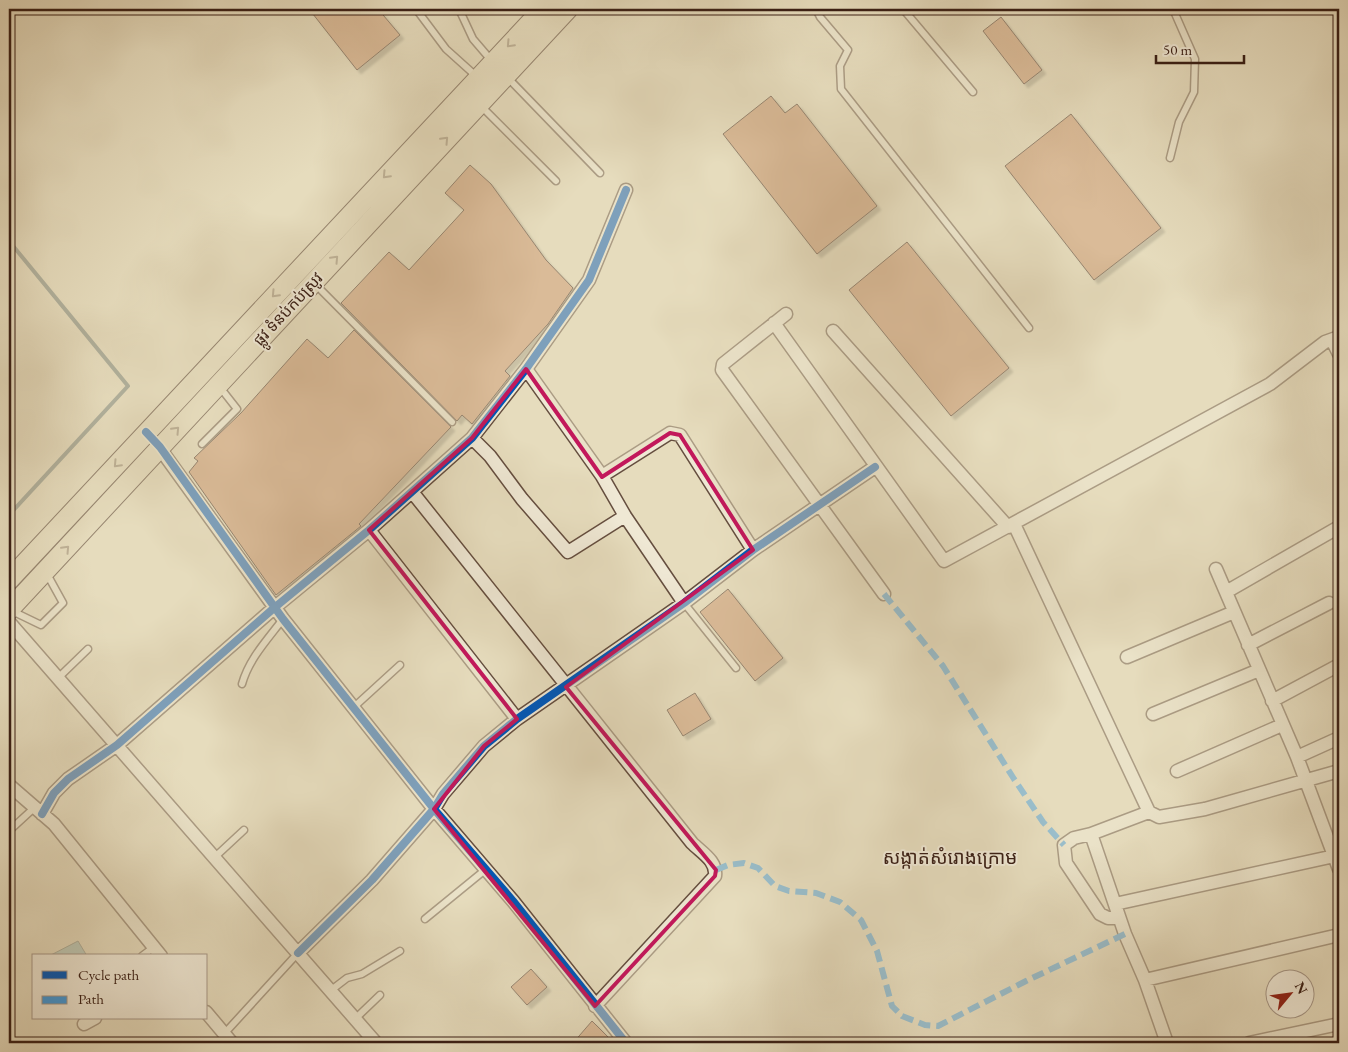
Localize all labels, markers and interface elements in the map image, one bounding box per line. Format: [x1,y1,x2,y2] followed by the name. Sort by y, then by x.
[1156,32,1243,64] scale bar
[507,39,516,48] one-way arrow
[1163,40,1192,59] text: 50 m
[439,137,448,146] one-way arrow
[383,169,392,178] one-way arrow
[329,256,338,265] one-way arrow
[248,268,330,353] street label: ផ្លូវ ទំនប់កប់ស្រូវ
[272,288,281,297] one-way arrow
[170,426,179,435] one-way arrow
[113,458,122,467] one-way arrow
[60,545,69,554] one-way arrow
[883,845,1017,870] district label: សង្កាត់សំរោងក្រោម
[32,954,208,1020] legend
[78,965,140,984] text: Cycle path
[1266,970,1316,1020] north arrow
[1291,978,1312,998] text: N
[78,989,104,1008] text: Path

